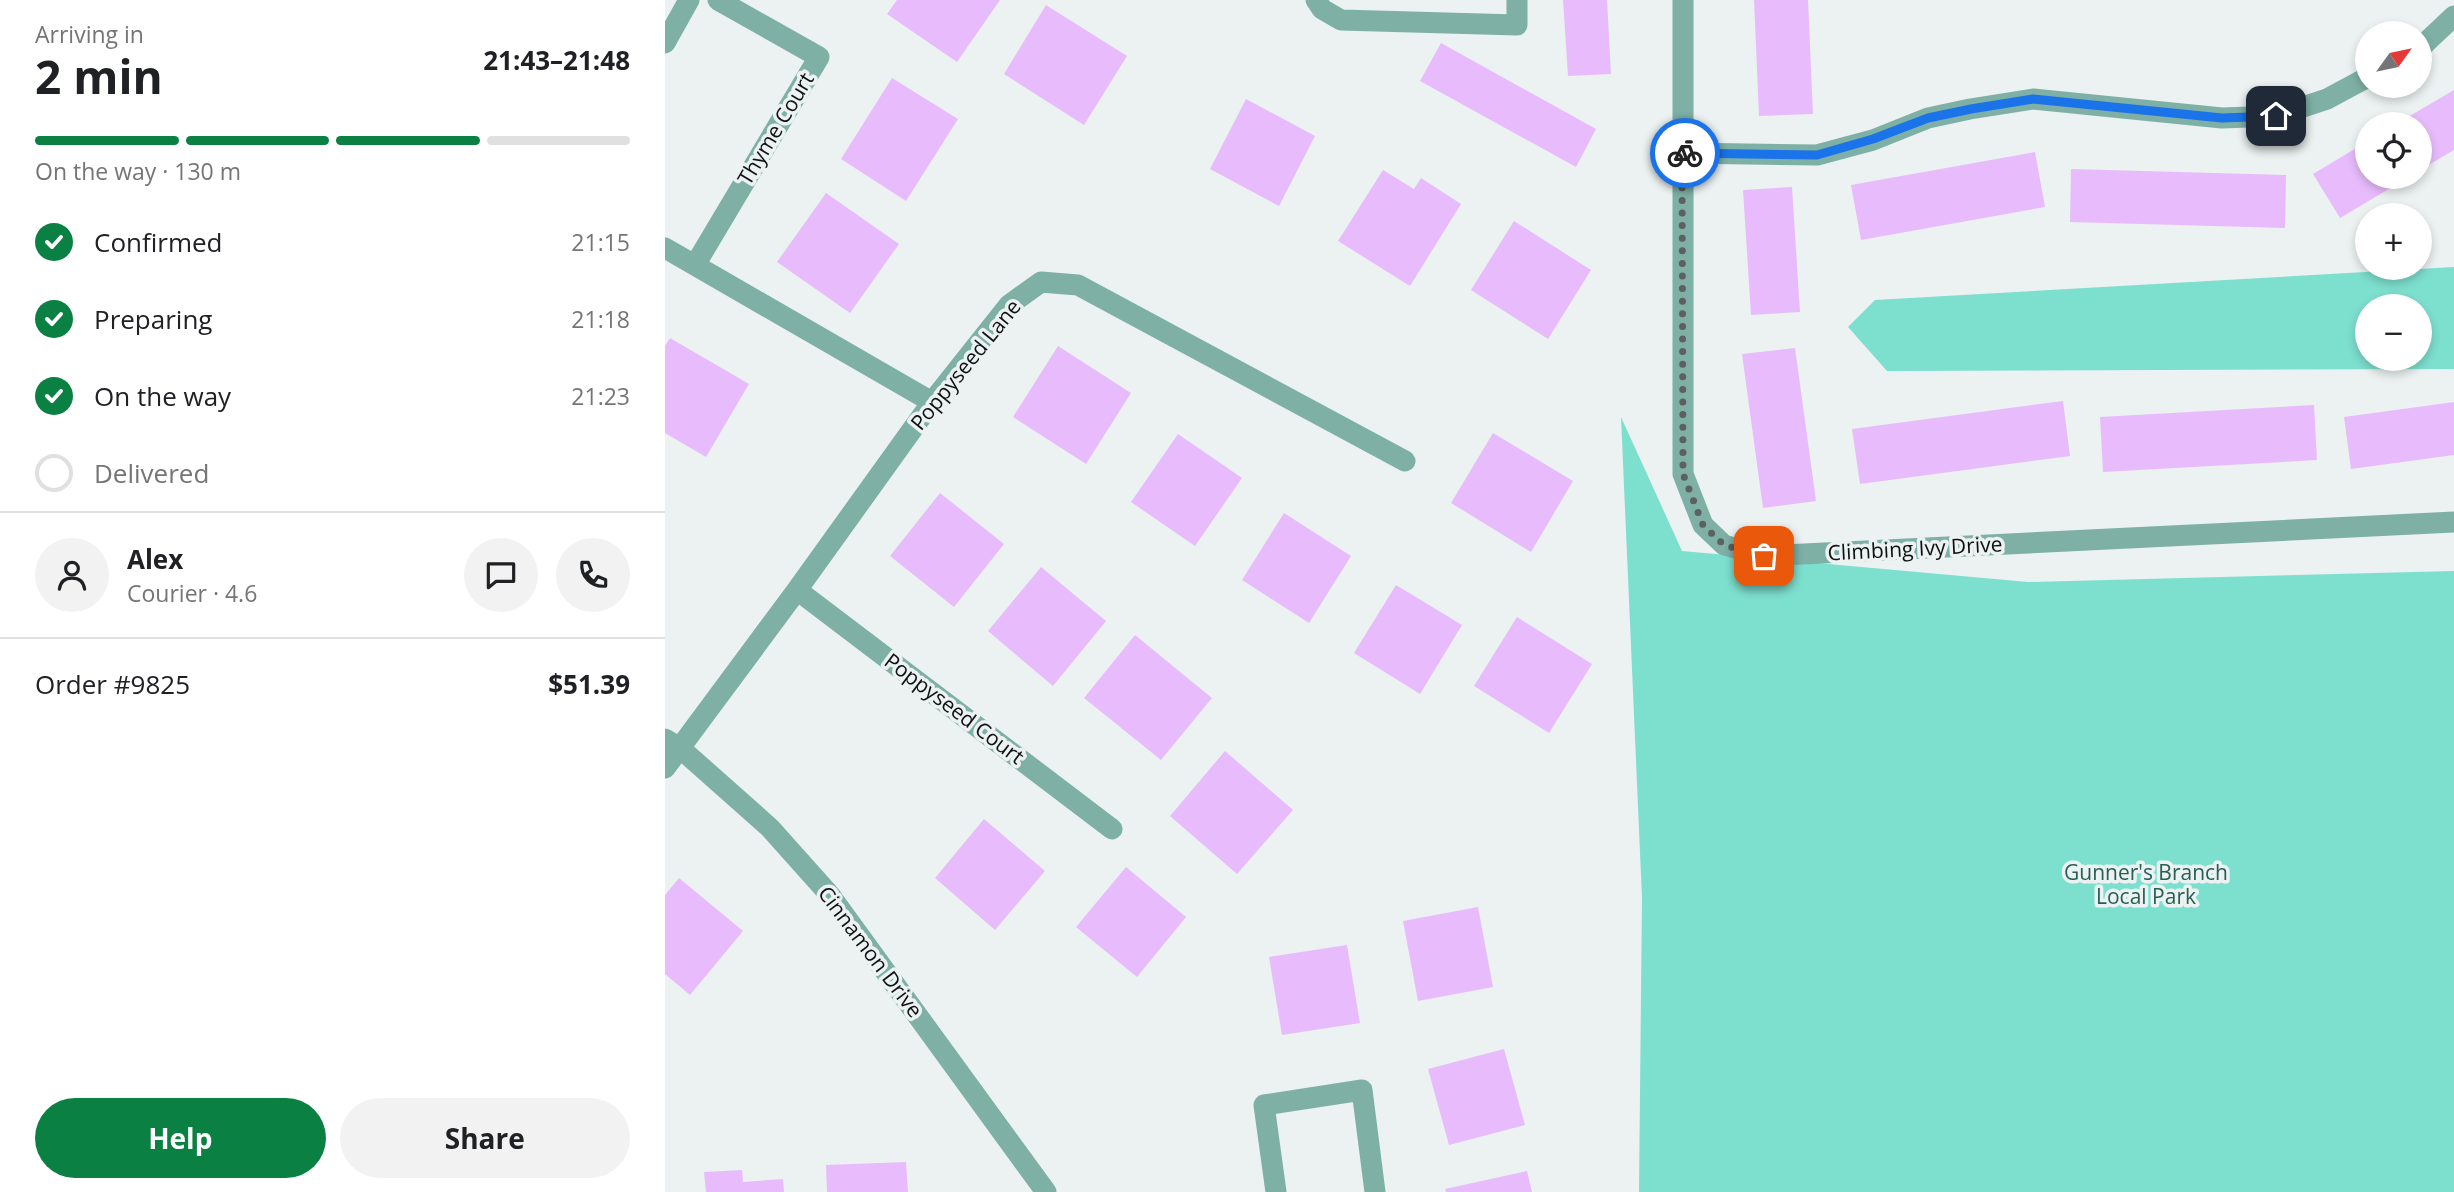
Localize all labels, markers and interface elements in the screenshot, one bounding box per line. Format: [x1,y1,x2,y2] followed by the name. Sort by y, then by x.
[35,18,144,50] text: Arriving in
[2355,21,2433,98] north arrow
[2355,21,2432,371] map controls
[483,42,630,78] text: 21:43–21:48
[35,45,163,107] text: 2 min
[731,67,820,190] street label: Thyme Court
[2246,86,2306,146] pin
[2257,97,2295,135] icon: home
[2355,112,2432,189] button: locate
[1650,118,1720,188] courier
[1666,134,1704,172] icon: bike
[35,155,241,187] text: On the way · 130 m
[2355,203,2432,280] button: +
[35,223,73,261] icon: check
[94,224,222,260] text: Confirmed
[571,226,630,258] text: 21:15
[904,293,1027,436] street label: Poppyseed Lane
[2355,294,2432,371] button: −
[35,300,73,338] icon: check
[94,301,212,337] text: Preparing
[571,303,630,335] text: 21:18
[35,377,73,415] icon: check
[94,378,231,414] text: On the way
[571,380,630,412] text: 21:23
[94,455,209,491] text: Delivered
[1734,526,1794,586] pin
[1827,529,2003,567] street label: Climbing Ivy Drive
[1745,537,1783,575] icon: bag
[35,538,109,612] button: person
[464,538,538,612] button: chat
[556,538,630,612] button: phone
[127,541,183,577] text: Alex
[127,577,257,609] text: Courier · 4.6
[879,646,1030,770] street label: Poppyseed Court
[35,666,190,702] text: Order #9825
[548,666,630,702] text: $51.39
[2064,858,2228,910] park label: Gunner's Branch Local Park
[812,880,929,1023] street label: Cinnamon Drive
[35,1098,326,1178] button: Help
[340,1098,630,1178] button: Share

